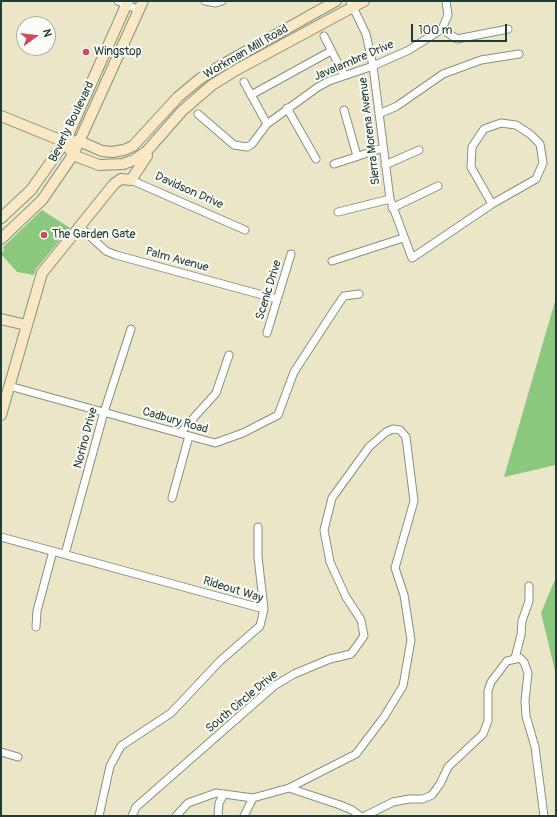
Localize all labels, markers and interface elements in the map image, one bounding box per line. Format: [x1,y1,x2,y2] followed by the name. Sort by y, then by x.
[16,16,56,56] north arrow
[413,16,509,42] scale bar
[201,22,291,82] street label: Workman Mill Road
[418,23,452,38] text: 100 m
[40,28,54,38] text: N
[312,38,396,84] street label: Javalambre Drive
[94,45,142,59] place label: Wingstop
[81,47,91,57] marker: Wingstop
[356,76,384,186] street label: Sierra Morena Avenue
[46,79,98,165] street label: Beverly Boulevard
[153,170,225,212] street label: Davidson Drive
[52,228,135,242] place label: The Garden Gate
[39,230,49,240] marker: The Garden Gate
[144,245,210,275] street label: Palm Avenue
[253,258,285,322] street label: Scenic Drive
[140,405,210,437] street label: Cadbury Road
[71,406,101,470] street label: Norino Drive
[201,574,265,606] street label: Rideout Way
[203,668,281,736] street label: South Circle Drive

